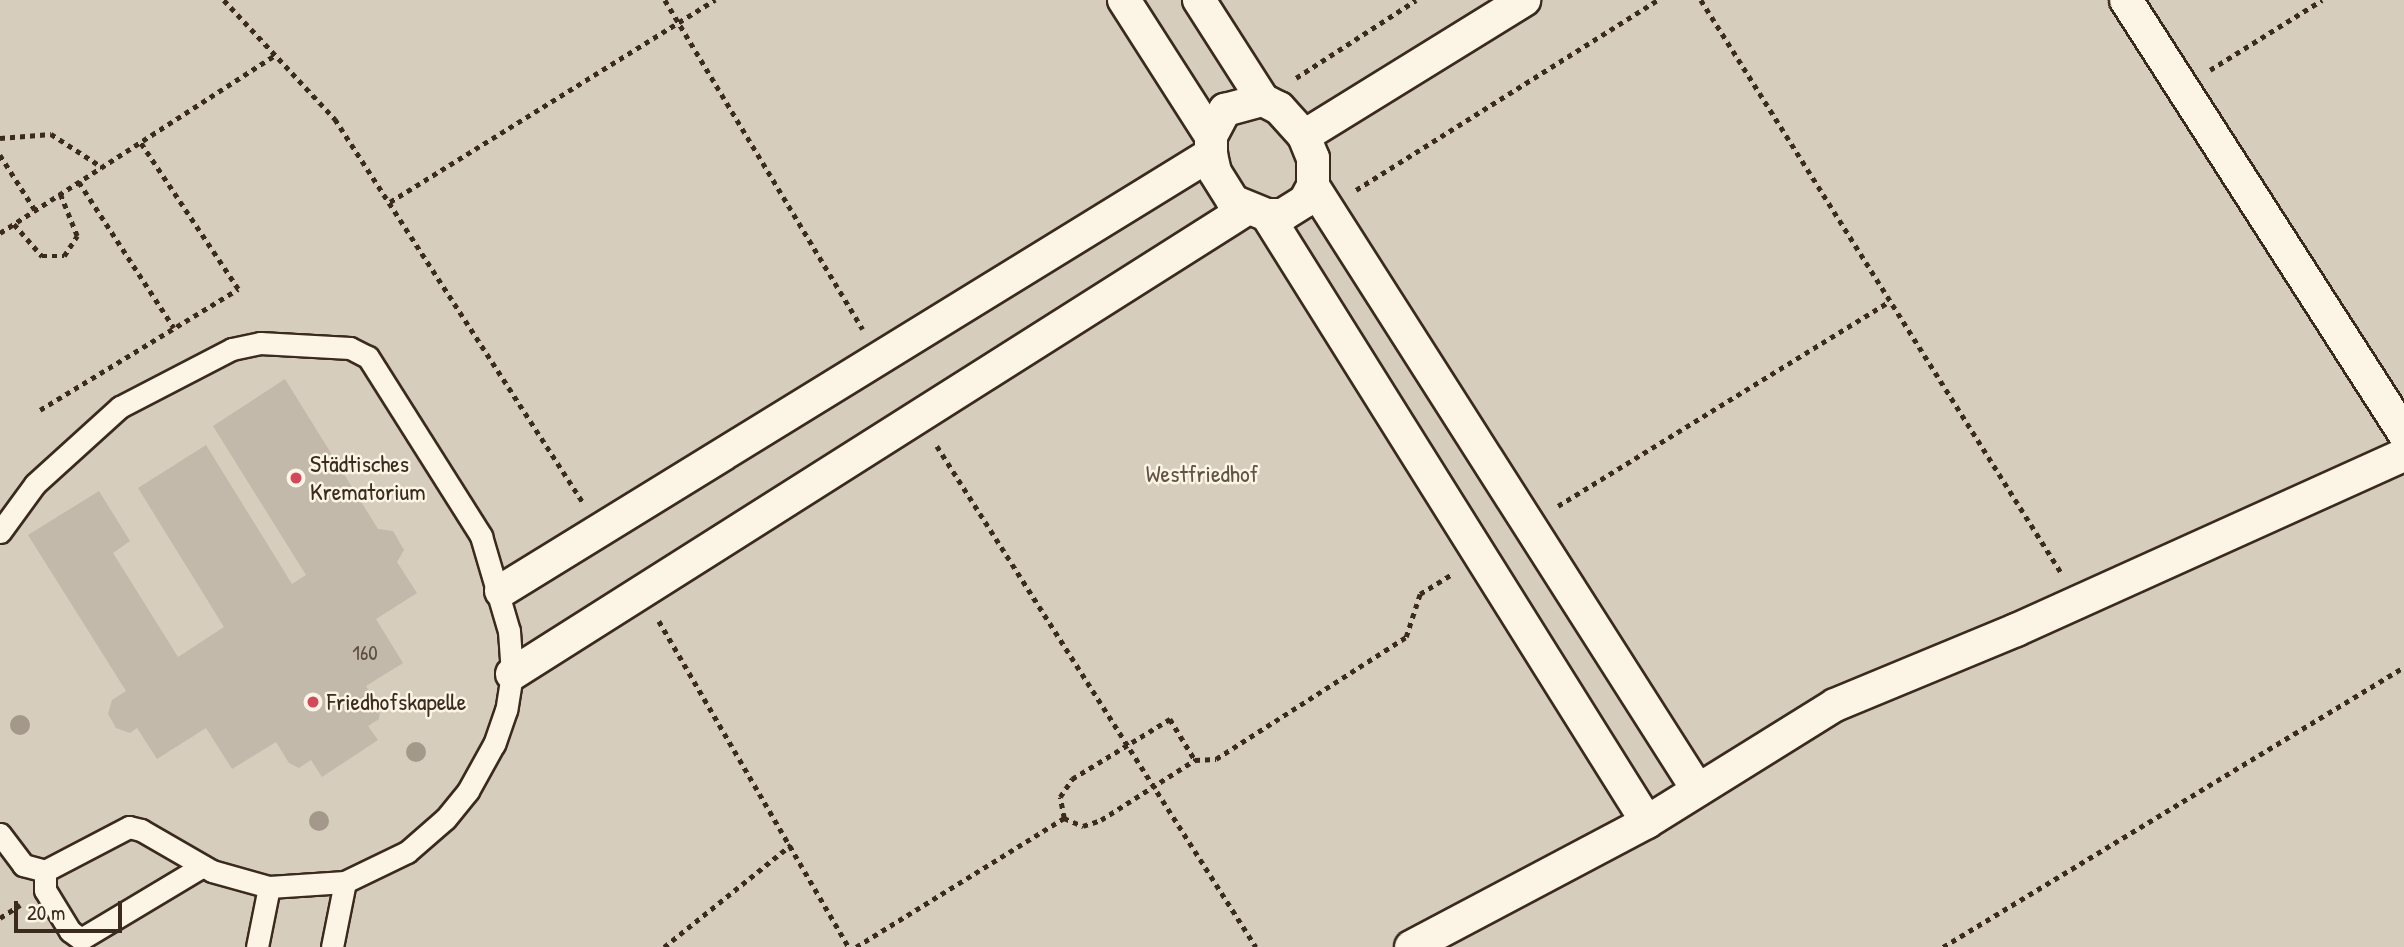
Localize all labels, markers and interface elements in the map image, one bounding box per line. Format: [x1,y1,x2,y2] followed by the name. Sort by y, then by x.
[310,450,426,506] place label: Städtisches Krematorium
[1146,460,1258,488] park label: Westfriedhof
[288,470,304,486] marker: Städtisches Krematorium
[352,640,378,666] house number: 160
[327,688,466,716] place label: Friedhofskapelle
[305,694,321,710] marker: Friedhofskapelle
[18,888,126,932] scale bar
[27,898,65,927] text: 20 m

